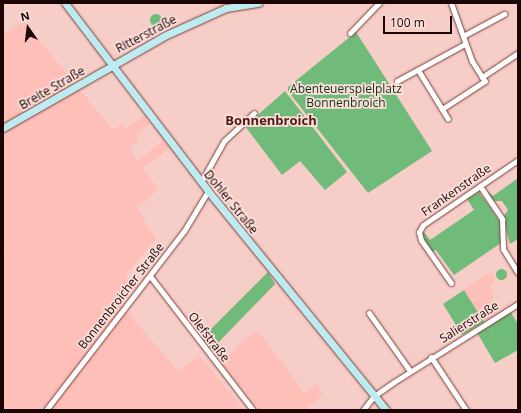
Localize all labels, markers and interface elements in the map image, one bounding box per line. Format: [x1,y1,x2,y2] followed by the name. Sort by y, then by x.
[8,8,48,48] north arrow
[19,8,31,24] text: N
[385,8,454,34] scale bar
[113,12,179,56] street label: Ritterstraße
[390,14,425,31] text: 100 m
[17,63,87,113] street label: Breite Straße
[290,82,402,110] park label: Abenteuerspielplatz Bonnenbroich
[225,112,317,128] district label: Bonnenbroich
[419,161,493,219] street label: Frankenstraße
[201,167,261,237] street label: Dohler Straße
[75,240,167,352] street label: Bonnenbroicher Straße
[437,298,501,346] street label: Salierstraße
[185,309,233,365] street label: Olefstraße

